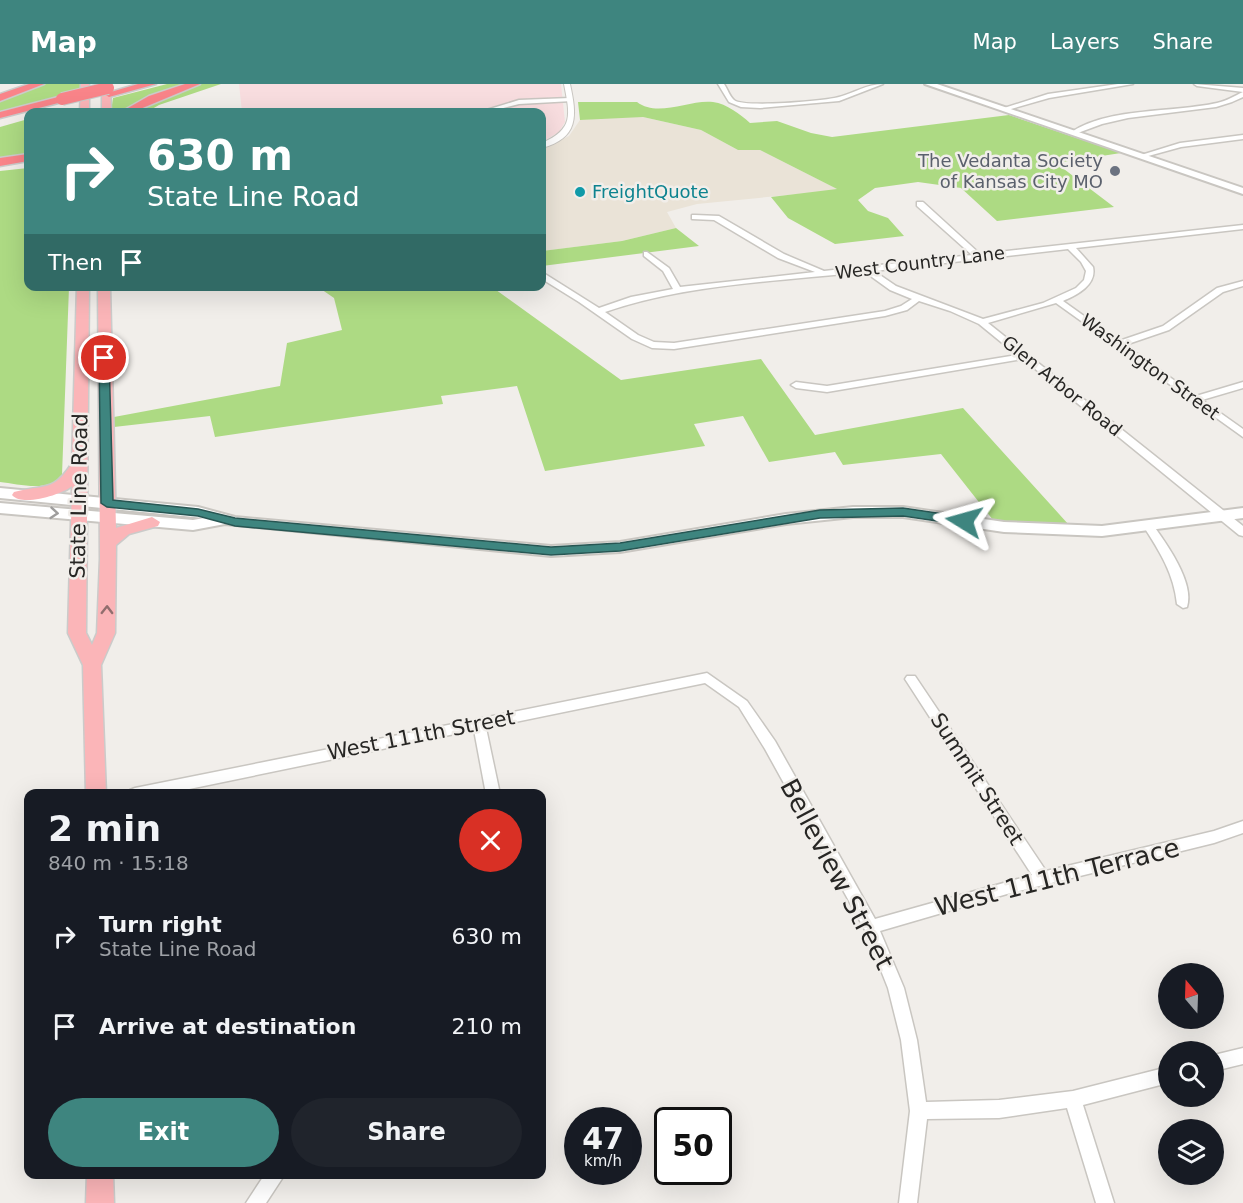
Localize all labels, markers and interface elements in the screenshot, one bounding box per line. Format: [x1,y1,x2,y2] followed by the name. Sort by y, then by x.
[30,26,97,59] text: Map
[973,30,1017,54] text: Map
[1050,30,1119,54] text: Layers
[1152,30,1213,54] text: Share
[147,131,293,180] text: 630 m
[48,132,126,210] icon: right
[917,150,1103,192] place label: The Vedanta Society of Kansas City MO
[1108,164,1122,178] marker: The Vedanta Society of Kansas City MO
[147,181,360,212] text: State Line Road
[592,181,709,202] place label: FreightQuote
[573,185,587,199] marker: FreightQuote
[834,242,1006,283] street label: West Country Lane
[115,246,148,279] icon: arrive
[48,250,103,275] text: Then
[1077,309,1224,424] street label: Washington Street
[998,331,1126,440] street label: Glen Arbor Road
[78,332,129,383] pin
[87,341,120,374] icon: arrive
[66,413,92,579] street label: State Line Road
[932,489,996,553] position arrow
[49,506,58,519] one-way arrow
[101,605,113,614] one-way arrow
[325,705,517,765] street label: West 111th Street
[926,709,1028,849] street label: Summit Street
[774,774,900,974] street label: Belleview Street
[48,808,161,849] text: 2 min
[459,809,522,872] button: close
[931,832,1183,922] street label: West 111th Terrace
[48,851,189,875] text: 840 m · 15:18
[99,912,222,937] text: Turn right
[48,920,81,953] icon: right
[452,924,522,949] text: 630 m
[99,937,257,961] text: State Line Road
[1158,963,1224,1029] north arrow
[1158,963,1224,1185] map controls
[48,1010,81,1043] icon: arrive
[99,1014,356,1039] text: Arrive at destination
[452,1014,522,1039] text: 210 m
[1158,1041,1224,1107] button: search
[48,1098,279,1167] button: Exit
[291,1098,522,1167] button: Share
[654,1107,732,1185] speed limit sign: 50
[1158,1119,1224,1185] button: layers
[582,1121,624,1156] text: 47
[584,1152,622,1170] text: km/h

